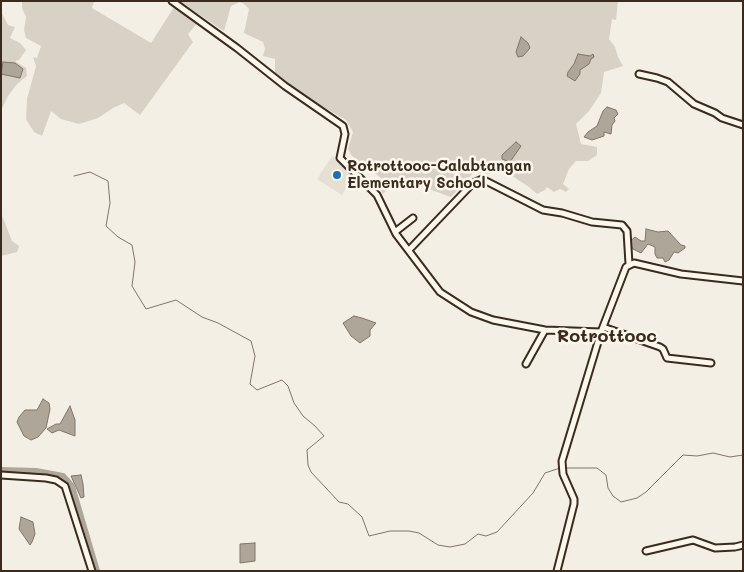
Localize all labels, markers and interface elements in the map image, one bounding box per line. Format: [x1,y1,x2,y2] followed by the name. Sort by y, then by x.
[347,157,531,192] place label: Rotrottooc-Calabtangan Elementary School
[331,169,343,181] marker: Rotrottooc-Calabtangan Elementary School
[557,325,657,347] district label: Rotrottooc

